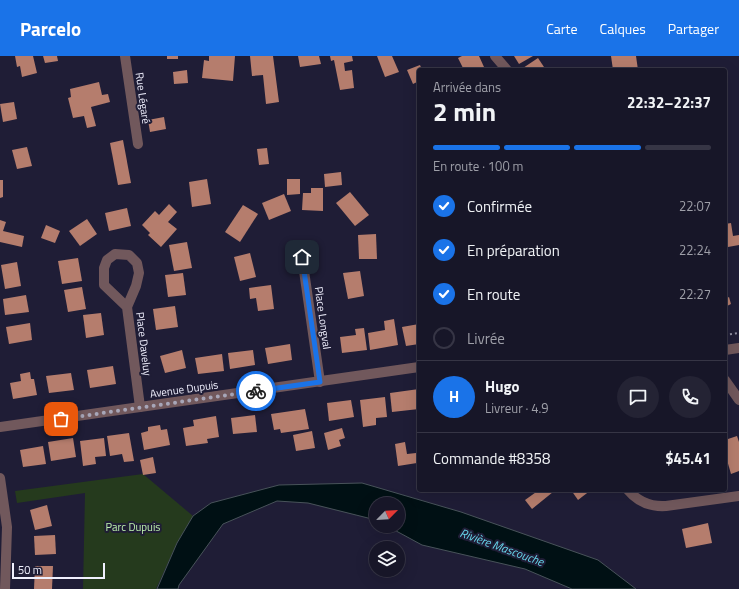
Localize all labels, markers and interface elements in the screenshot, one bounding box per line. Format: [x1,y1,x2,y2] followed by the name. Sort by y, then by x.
[20,14,81,43] text: Parcelo
[546,18,578,39] text: Carte
[600,18,646,39] text: Calques
[668,18,719,39] text: Partager
[131,71,155,125] street label: Rue Légaré
[433,77,501,97] text: Arrivée dans
[627,91,711,114] text: 22:32–22:37
[433,92,496,131] text: 2 min
[433,156,523,176] text: En route · 100 m
[433,195,455,217] icon: check
[467,195,532,218] text: Confirmée
[679,196,711,216] text: 22:07
[433,239,455,261] icon: check
[467,239,560,262] text: En préparation
[285,240,319,274] pin
[679,240,711,260] text: 22:24
[291,246,313,268] icon: home
[433,283,455,305] icon: check
[467,283,520,306] text: En route
[679,284,711,304] text: 22:27
[311,286,335,350] street label: Place Longval
[132,311,156,378] street label: Place Daveluy
[467,327,505,350] text: Livrée
[236,371,276,411] courier
[485,375,519,398] text: Hugo
[149,376,219,402] street label: Avenue Dupuis
[617,376,659,418] button: chat
[669,376,711,418] button: phone
[245,380,267,402] icon: bike
[449,385,459,408] text: H
[485,398,549,418] text: Livreur · 4.9
[44,402,78,436] pin
[50,408,72,430] icon: bag
[433,447,550,470] text: Commande #8358
[665,447,711,470] text: $45.41
[369,497,405,533] north arrow
[369,497,405,577] map controls
[106,519,161,535] park label: Parc Dupuis
[457,523,548,571] water label: Rivière Mascouche
[369,541,405,577] button: layers
[12,561,105,580] scale bar
[18,562,42,578] text: 50 m

